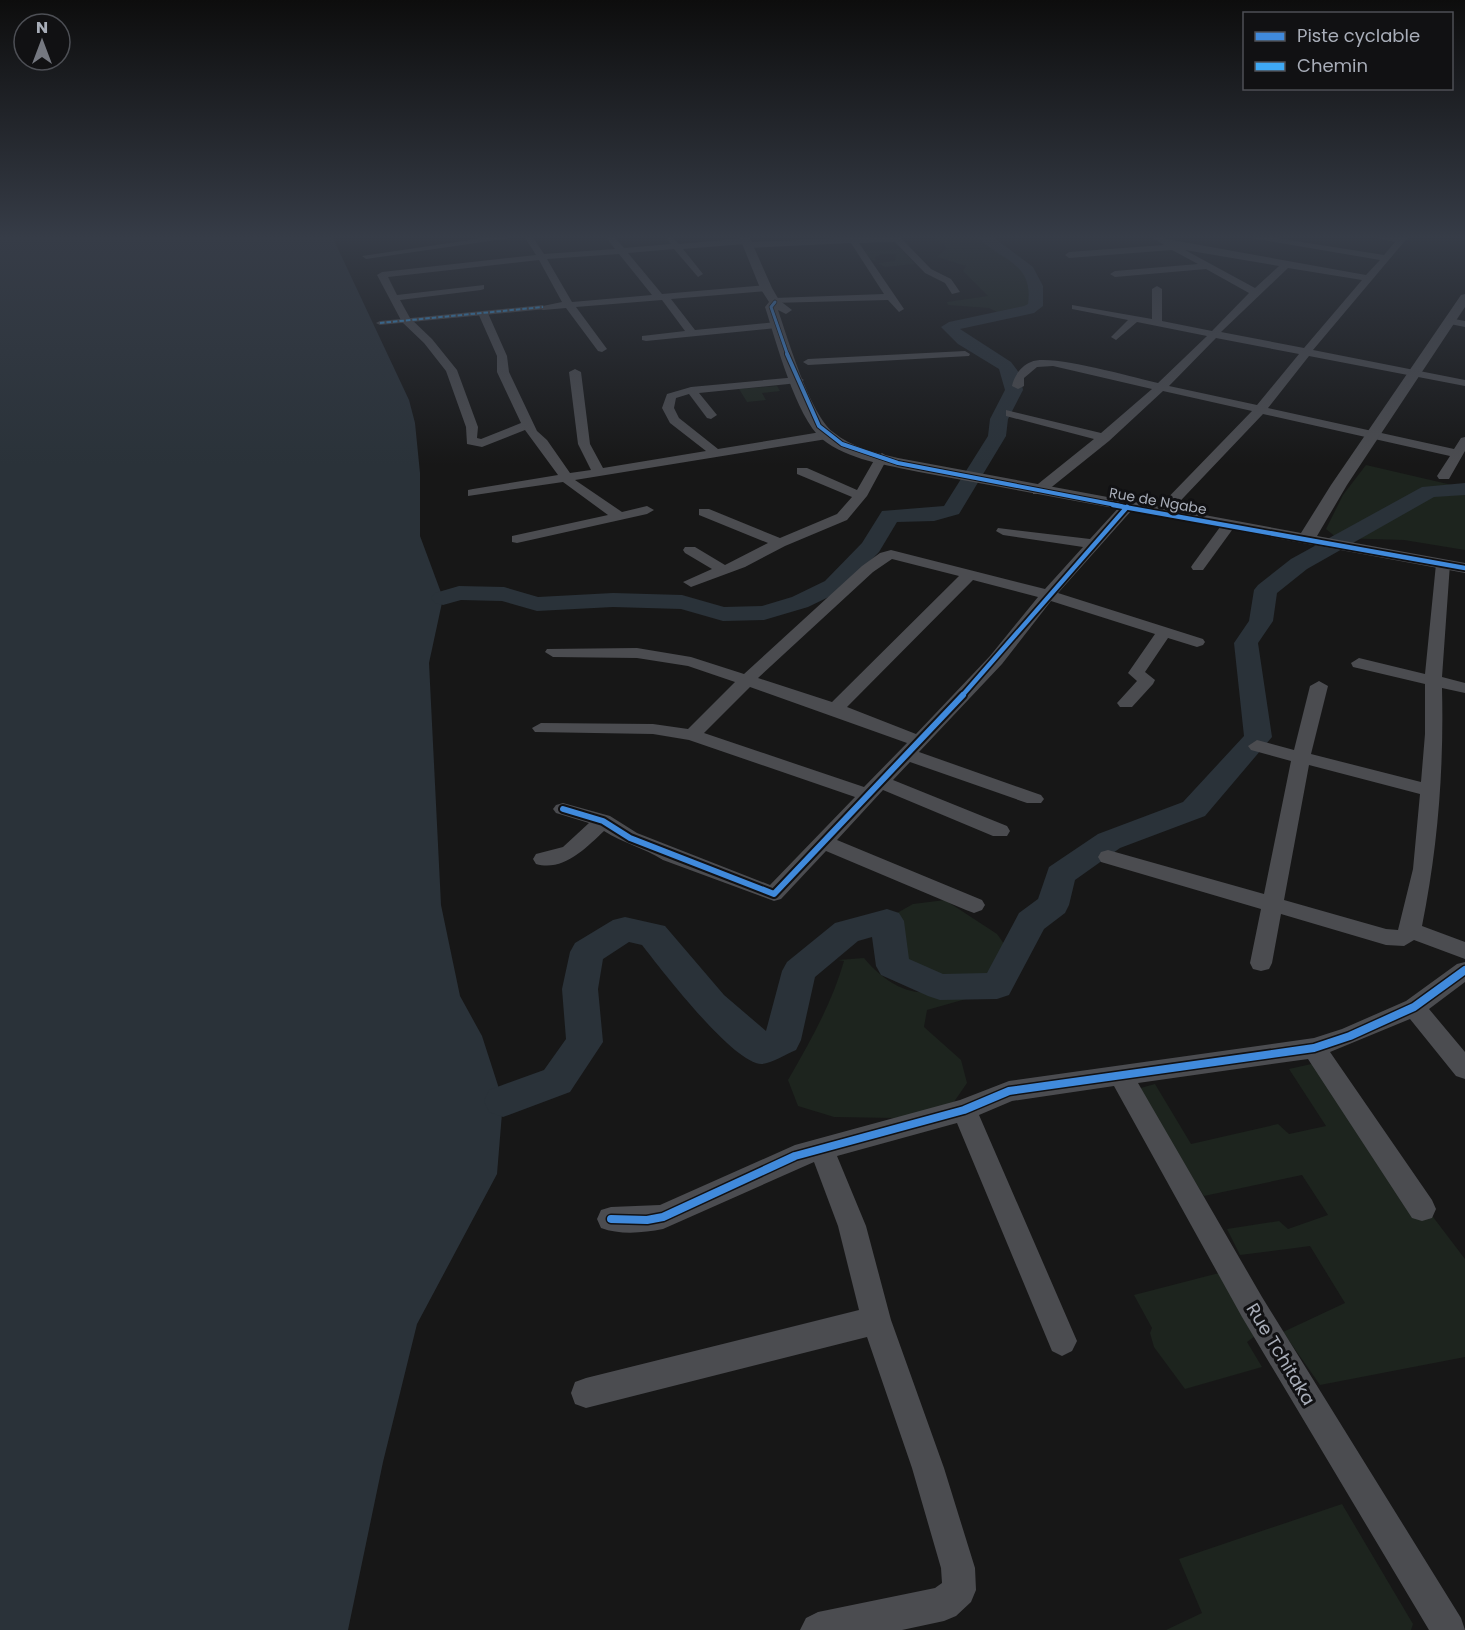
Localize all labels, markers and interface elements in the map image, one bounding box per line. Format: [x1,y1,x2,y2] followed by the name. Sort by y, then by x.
[12,12,72,72] north arrow
[1243,12,1453,90] legend
[36,16,48,39] text: N
[1297,23,1420,48] text: Piste cyclable
[1297,53,1368,78] text: Chemin
[1108,483,1209,519] street label: Rue de Ngabe
[1241,1298,1321,1410] street label: Rue Tchitaka

